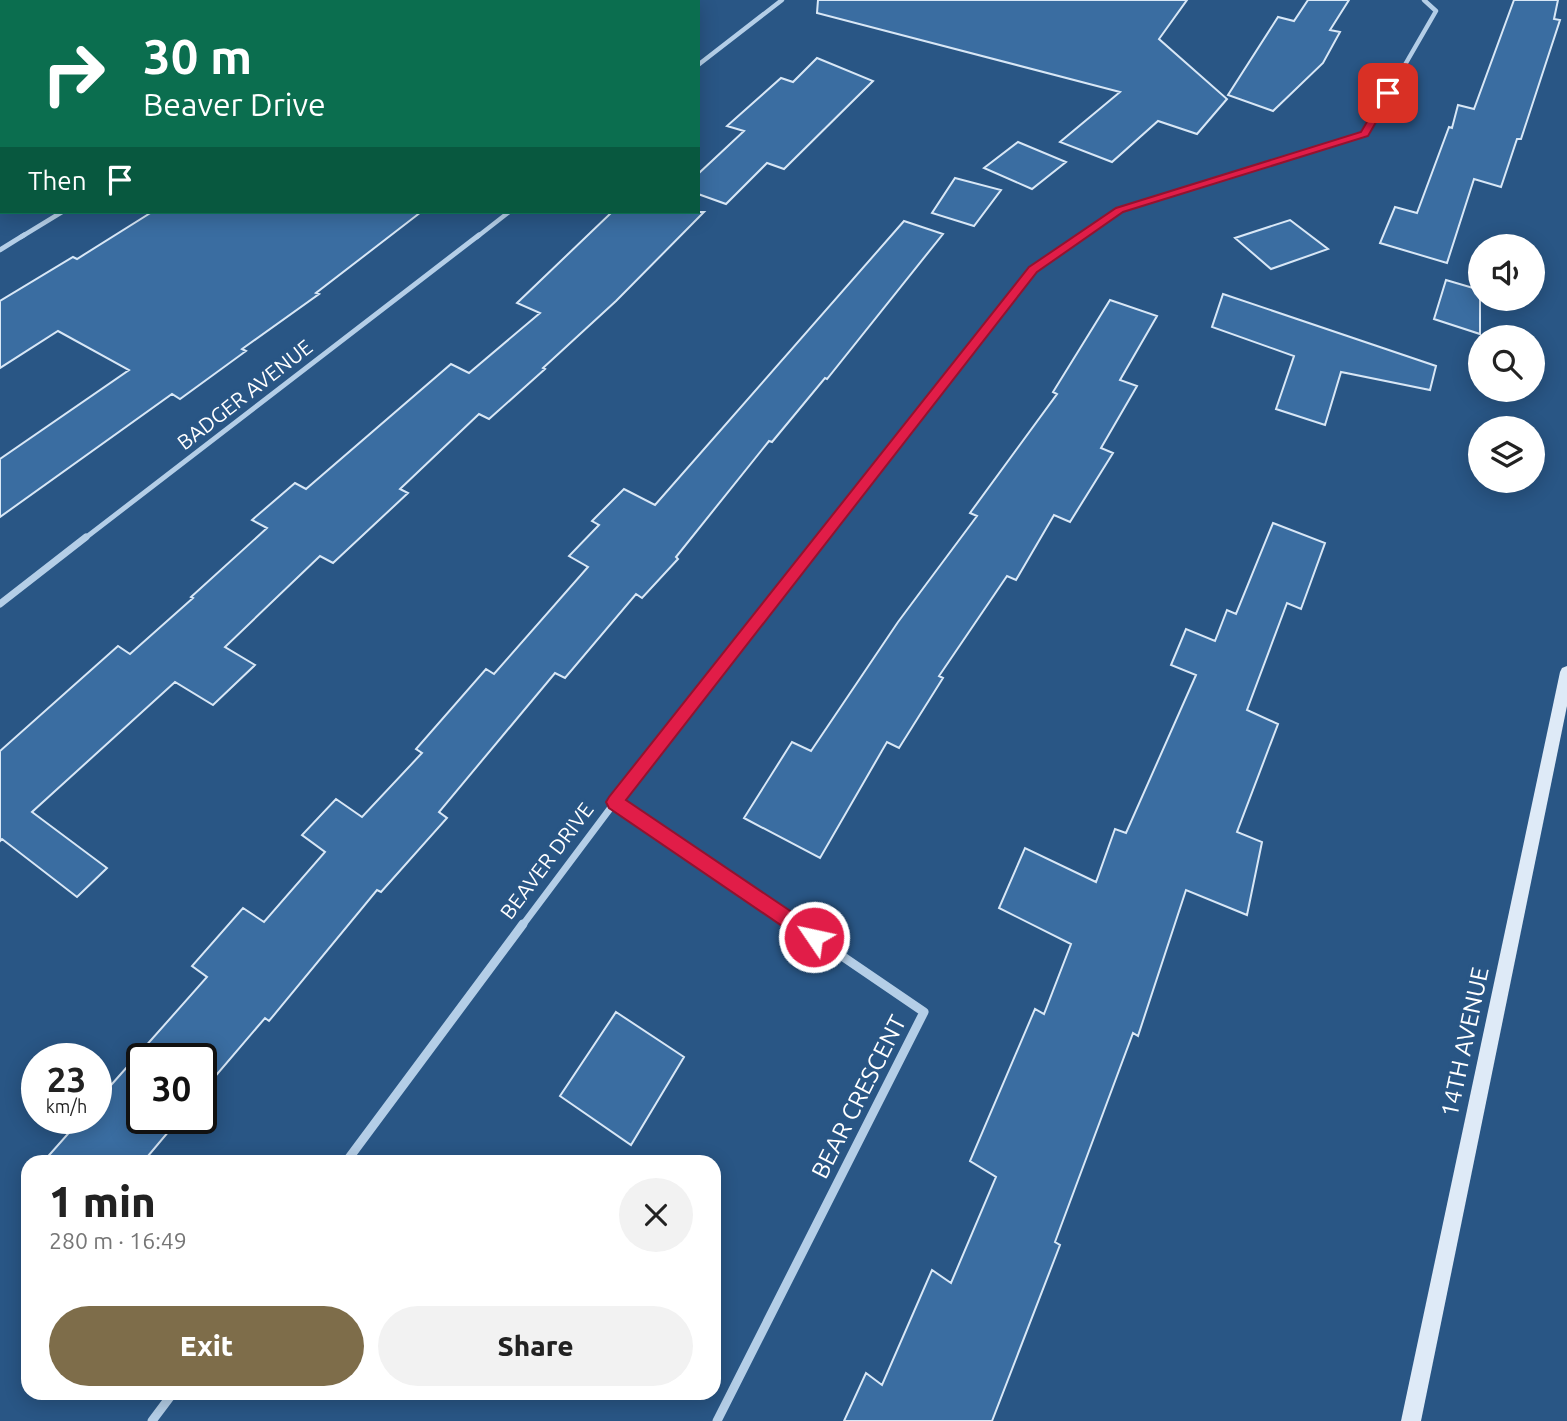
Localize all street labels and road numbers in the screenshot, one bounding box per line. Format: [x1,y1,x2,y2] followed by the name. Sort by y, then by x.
[172,334,316,454] street label: BADGER AVENUE
[495,797,598,923] street label: BEAVER DRIVE
[1435,964,1494,1119] street label: 14TH AVENUE
[806,1011,911,1183] street label: BEAR CRESCENT

